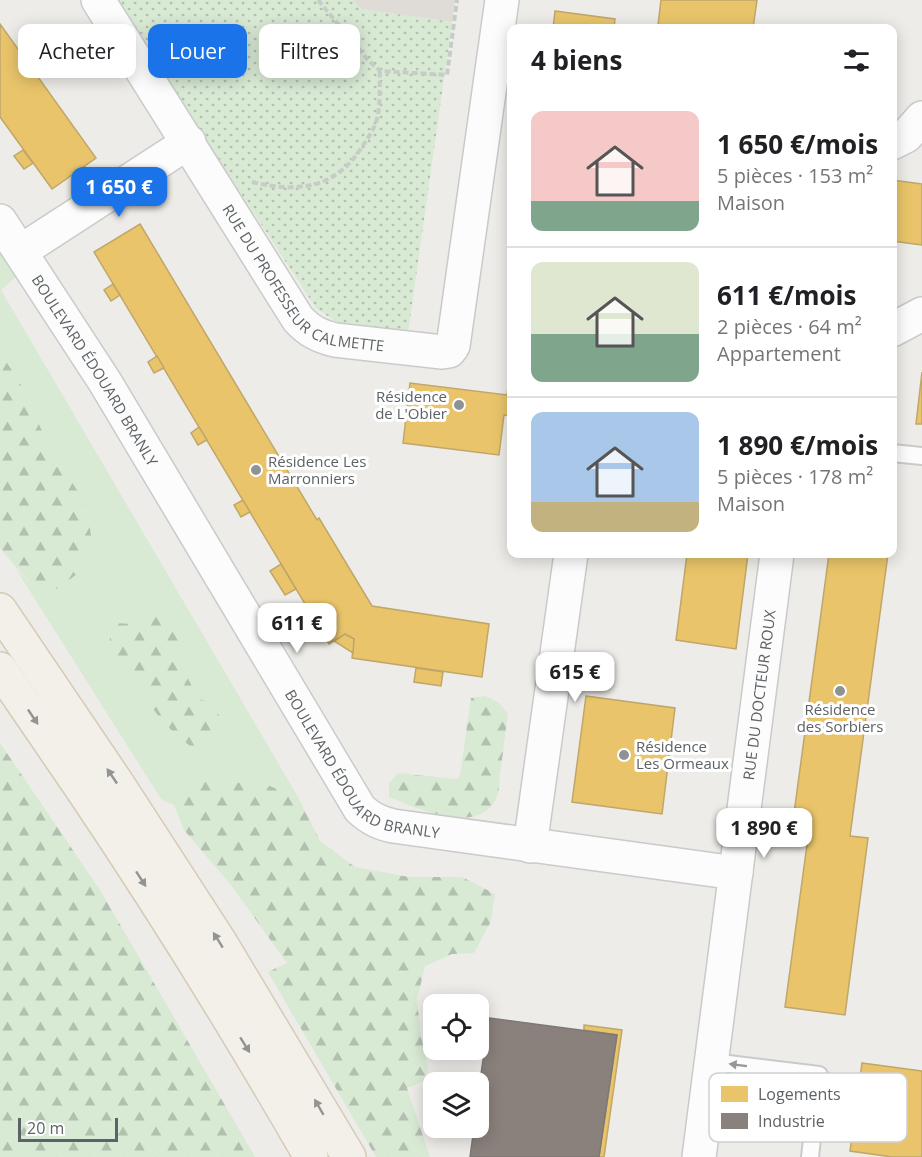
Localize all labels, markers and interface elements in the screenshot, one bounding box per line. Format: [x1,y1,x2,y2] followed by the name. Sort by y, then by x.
[18,24,136,78] chip: Acheter
[148,24,247,78] chip: Louer
[259,24,360,78] chip: Filtres
[531,42,622,78] text: 4 biens
[840,44,873,77] icon: filters
[717,126,878,162] text: 1 650 €/mois
[579,135,651,207] icon: home
[717,162,873,189] text: 5 pièces · 153 m²
[64,167,174,218] pin: 1 650 €
[85,173,153,200] text: 1 650 €
[717,189,785,216] text: Maison
[218,200,385,355] street label: RUE DU PROFESSEUR CALMETTE
[28,271,163,470] street label: BOULEVARD ÉDOUARD BRANLY
[717,277,856,313] text: 611 €/mois
[579,286,651,358] icon: home
[717,313,862,340] text: 2 pièces · 64 m²
[717,340,841,367] text: Appartement
[375,386,447,423] place label: Résidence de L'Obier
[452,398,466,412] marker: Résidence de L'Obier
[717,427,878,463] text: 1 890 €/mois
[579,436,651,508] icon: home
[268,451,366,488] place label: Résidence Les Marronniers
[249,463,263,477] marker: Résidence Les Marronniers
[717,463,873,490] text: 5 pièces · 178 m²
[717,490,785,517] text: Maison
[255,603,339,654] pin: 611 €
[738,608,780,781] street label: RUE DU DOCTEUR ROUX
[272,609,322,636] text: 611 €
[533,652,617,703] pin: 615 €
[550,658,600,685] text: 615 €
[833,684,847,698] marker: Résidence des Sorbiers
[281,686,442,842] street label: BOULEVARD ÉDOUARD BRANLY
[797,699,883,736] place label: Résidence des Sorbiers
[27,709,38,725] one-way arrow
[636,736,729,773] place label: Résidence Les Ormeaux
[617,748,631,762] marker: Résidence Les Ormeaux
[107,768,118,784] one-way arrow
[709,808,819,859] pin: 1 890 €
[730,814,798,841] text: 1 890 €
[135,871,147,887] one-way arrow
[213,932,224,948] one-way arrow
[423,994,489,1138] map controls
[423,994,489,1060] button: locate
[239,1037,250,1053] one-way arrow
[729,1060,748,1070] one-way arrow
[423,1072,489,1138] button: layers
[709,1073,907,1142] legend
[758,1083,841,1105] text: Logements
[314,1099,325,1115] one-way arrow
[758,1110,825,1132] text: Industrie
[18,1115,118,1142] scale bar
[27,1117,64,1139] text: 20 m

